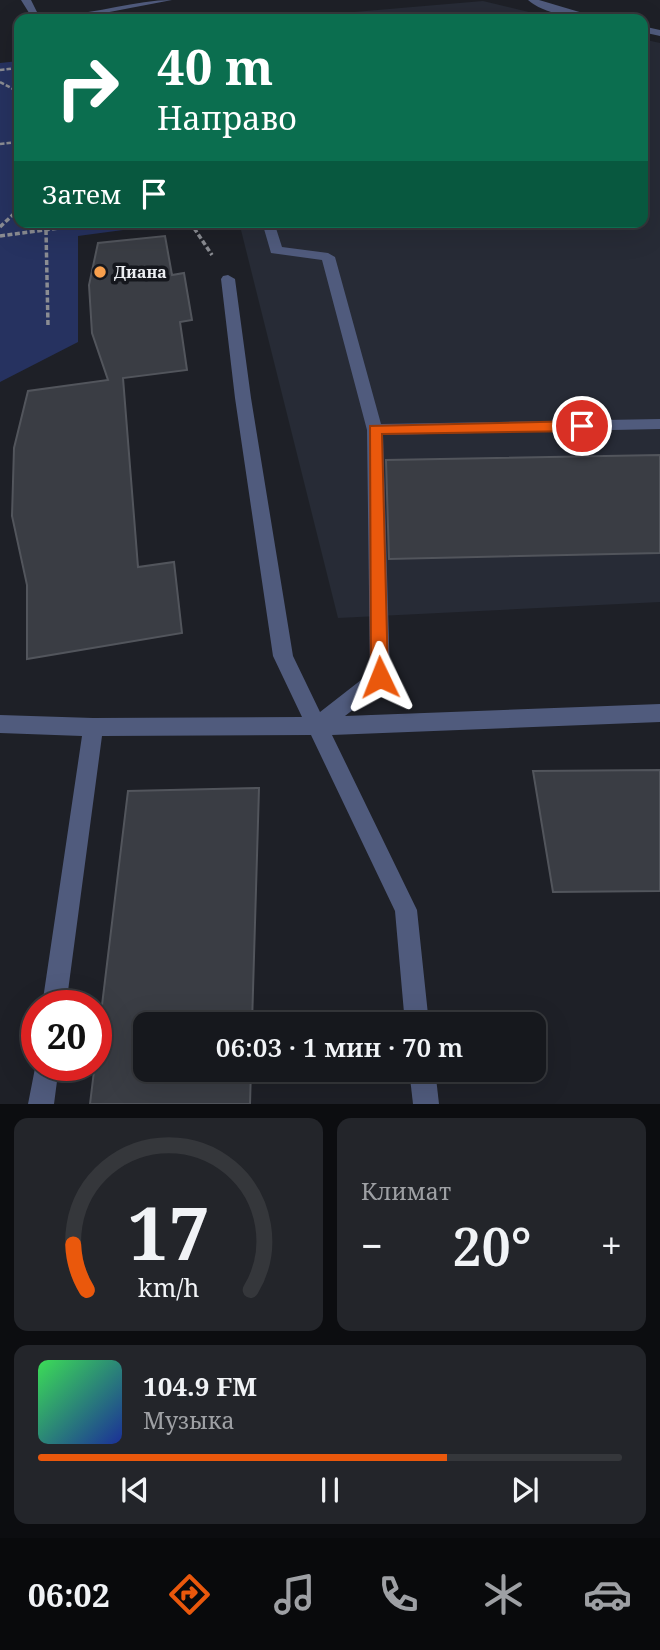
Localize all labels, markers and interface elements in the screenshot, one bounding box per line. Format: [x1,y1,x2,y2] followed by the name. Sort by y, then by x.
[157,33,273,99] text: 40 m
[42,42,133,133] icon: right
[157,96,297,139] text: Направо
[135,175,173,213] icon: arrive
[42,176,121,212] text: Затем
[114,261,167,283] place label: Диана
[92,264,108,280] marker: Диана
[552,396,612,456] pin
[563,407,601,445] icon: arrive
[343,640,417,714] position arrow
[21,990,112,1081] speed limit sign: 20
[216,1029,463,1065] text: 06:03 · 1 мин · 70 m
[361,1175,451,1207] text: Климат
[127,1183,210,1282] text: 17
[452,1210,532,1281] text: 20°
[361,1219,383,1271] text: −
[601,1219,622,1271] text: +
[138,1270,199,1304] text: km/h
[143,1368,257,1404] text: 104.9 FM
[143,1404,235,1436] text: Музыка
[116,1471,154,1509] icon: previous
[311,1471,349,1509] icon: pause
[506,1471,544,1509] icon: next
[165,1570,214,1619] icon: directions
[270,1570,319,1619] icon: music
[374,1570,423,1619] icon: phone
[479,1570,528,1619] icon: climate
[583,1570,632,1619] icon: car
[28,1573,110,1616] text: 06:02

